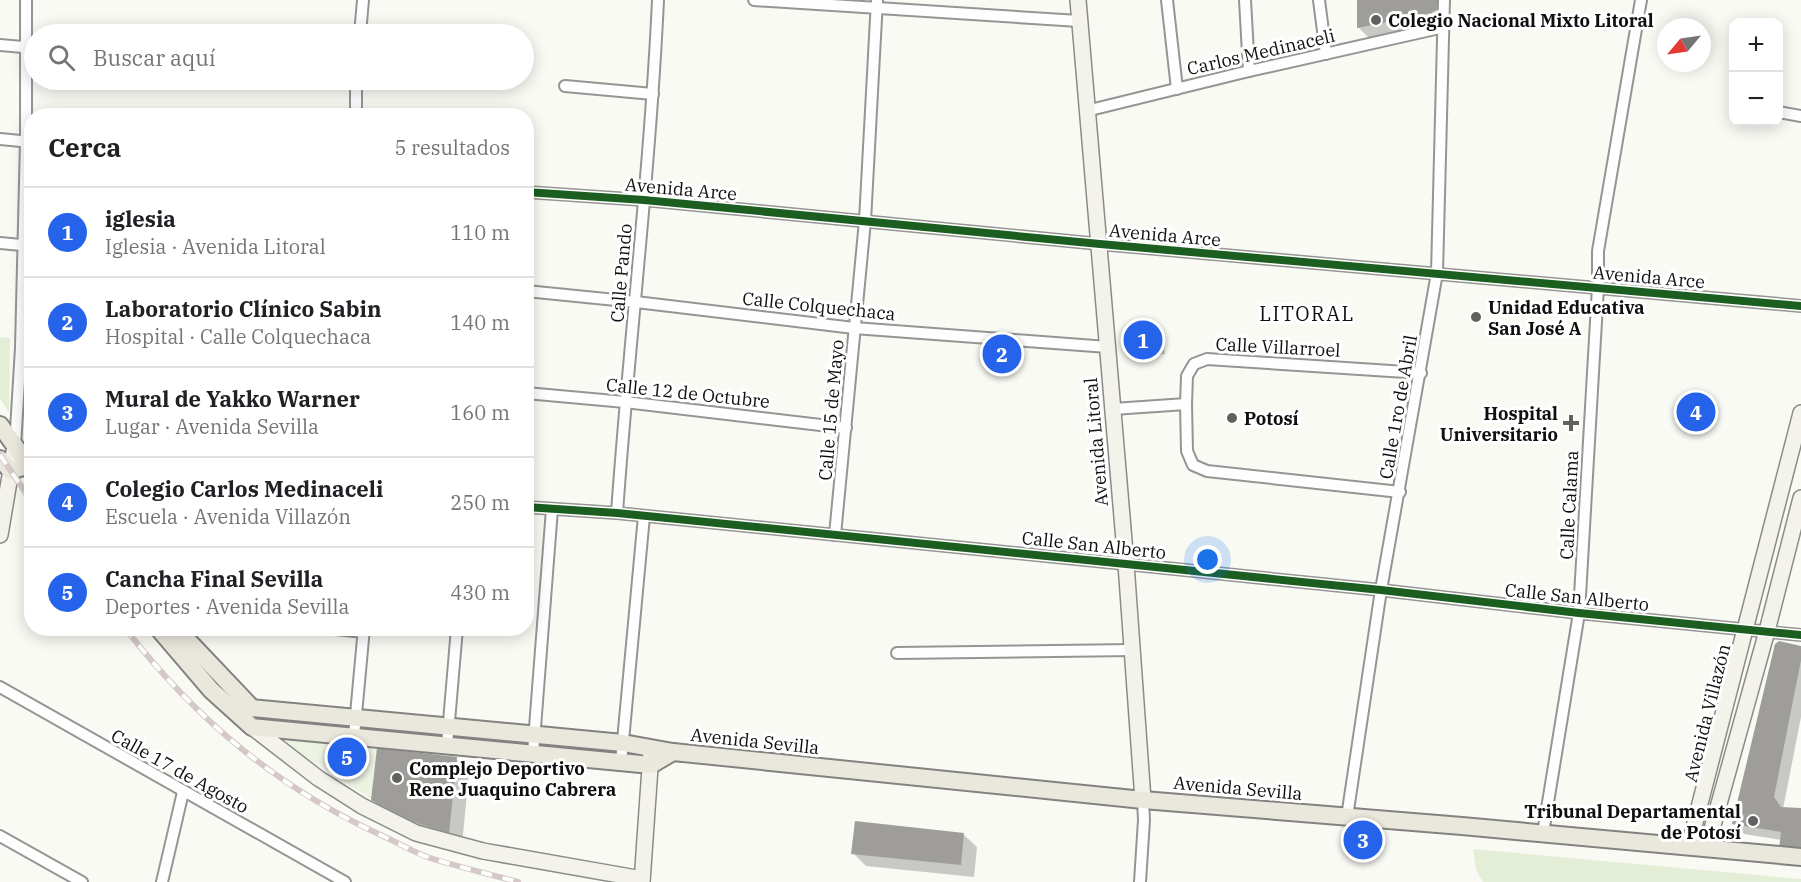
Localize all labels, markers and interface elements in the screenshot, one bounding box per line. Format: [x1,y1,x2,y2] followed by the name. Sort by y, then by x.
[1388,9,1654,32] place label: Colegio Nacional Mixto Litoral
[1369,13,1383,27] marker: Colegio Nacional Mixto Litoral
[1657,18,1711,72] north arrow
[1729,18,1783,126] map controls
[1729,18,1783,72] button: +
[24,24,534,90] search box
[1185,24,1338,80] street label: Carlos Medinaceli
[45,41,78,74] icon: search
[93,43,216,72] text: Buscar aquí
[1729,72,1783,126] button: −
[48,130,121,164] text: Cerca
[394,134,510,161] text: 5 resultados
[624,173,738,205] street label: Avenida Arce
[105,204,176,233] text: iglesia
[62,219,74,246] text: 1
[450,219,510,246] text: 110 m
[1108,219,1222,251] street label: Avenida Arce
[605,223,637,323] street label: Calle Pando
[105,233,326,260] text: Iglesia · Avenida Litoral
[1592,261,1706,293] street label: Avenida Arce
[741,287,897,326] street label: Calle Colquechaca
[105,294,381,323] text: Laboratorio Clínico Sabin
[1488,296,1645,340] place label: Unidad Educativa San José A
[1259,300,1355,327] district label: LITORAL
[62,309,74,336] text: 2
[450,309,510,336] text: 140 m
[1469,310,1483,324] marker: Unidad Educativa San José A
[1124,318,1162,362] pin: 1
[105,323,371,350] text: Hospital · Calle Colquechaca
[982,332,1022,376] pin: 2
[1215,332,1341,362] street label: Calle Villarroel
[1374,333,1422,481] street label: Calle 1ro de Abril
[813,339,849,481] street label: Calle 15 de Mayo
[605,373,771,413] street label: Calle 12 de Octubre
[1079,377,1113,507] street label: Avenida Litoral
[105,384,360,413] text: Mural de Yakko Warner
[1676,390,1716,434] pin: 4
[62,399,74,426] text: 3
[450,399,510,426] text: 160 m
[1440,402,1558,446] place label: Hospital Universitario
[1244,407,1299,430] place label: Potosí
[1225,411,1239,425] marker: Potosí
[105,413,319,440] text: Lugar · Avenida Sevilla
[1562,414,1580,432] marker: Hospital Universitario
[1555,450,1583,560] street label: Calle Calama
[105,474,383,503] text: Colegio Carlos Medinaceli
[62,489,74,516] text: 4
[450,489,510,516] text: 250 m
[105,503,351,530] text: Escuela · Avenida Villazón
[1021,526,1167,564] street label: Calle San Alberto
[1193,545,1222,574] your location
[105,564,323,593] text: Cancha Final Sevilla
[1504,578,1650,616] street label: Calle San Alberto
[62,579,74,606] text: 5
[450,579,510,606] text: 430 m
[105,593,350,620] text: Deportes · Avenida Sevilla
[1679,642,1735,784] street label: Avenida Villazón
[690,723,821,759] street label: Avenida Sevilla
[107,724,253,818] street label: Calle 17 de Agosto
[328,734,366,780] pin: 5
[409,757,616,801] place label: Complejo Deportivo Rene Juaquino Cabrera
[390,771,404,785] marker: Complejo Deportivo Rene Juaquino Cabrera
[1173,771,1304,805] street label: Avenida Sevilla
[1524,800,1741,844] place label: Tribunal Departamental de Potosí
[1746,814,1760,828] marker: Tribunal Departamental de Potosí
[1344,818,1382,862] pin: 3

